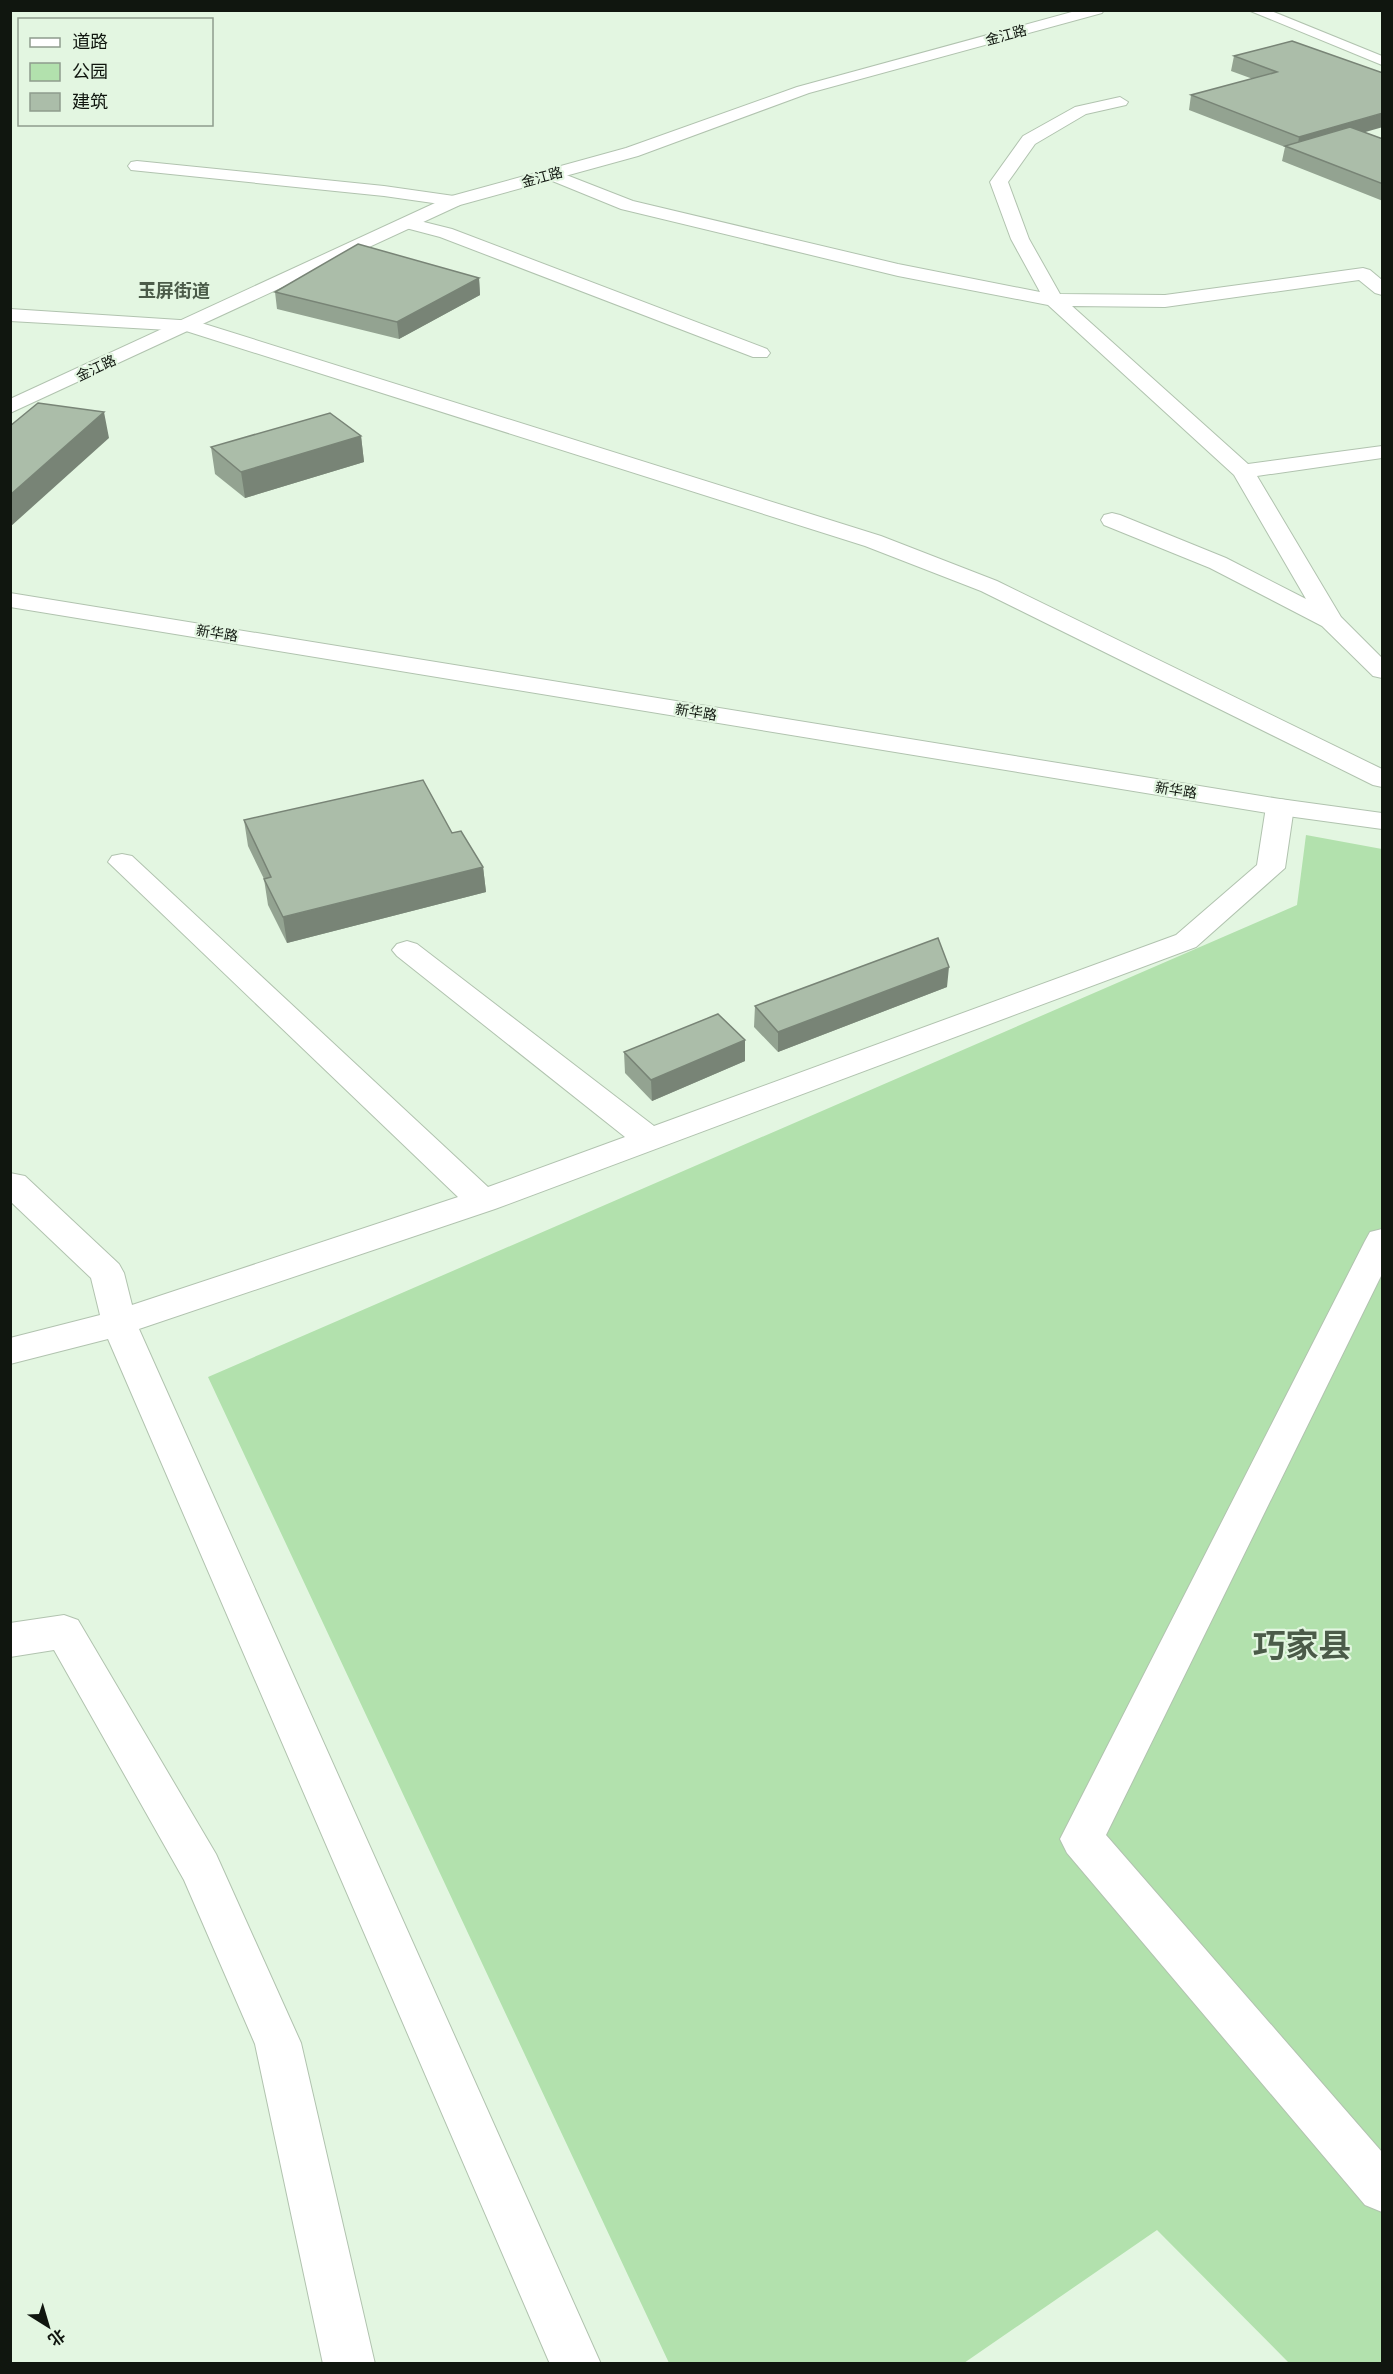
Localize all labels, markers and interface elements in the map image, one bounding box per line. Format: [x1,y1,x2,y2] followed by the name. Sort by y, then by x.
[18,18,213,126] legend
[983,21,1029,49] street label: 金江路
[72,30,108,53] text: 道路
[72,60,108,83] text: 公园
[72,90,108,113] text: 建筑
[519,163,565,191] street label: 金江路
[138,279,210,302] district label: 玉屏街道
[73,351,119,385] street label: 金江路
[195,621,239,645] street label: 新华路
[674,700,718,724] street label: 新华路
[1154,778,1198,802] street label: 新华路
[1253,1623,1352,1666] district label: 巧家县
[18,2296,78,2356] north arrow
[45,2325,69,2351] text: 北

